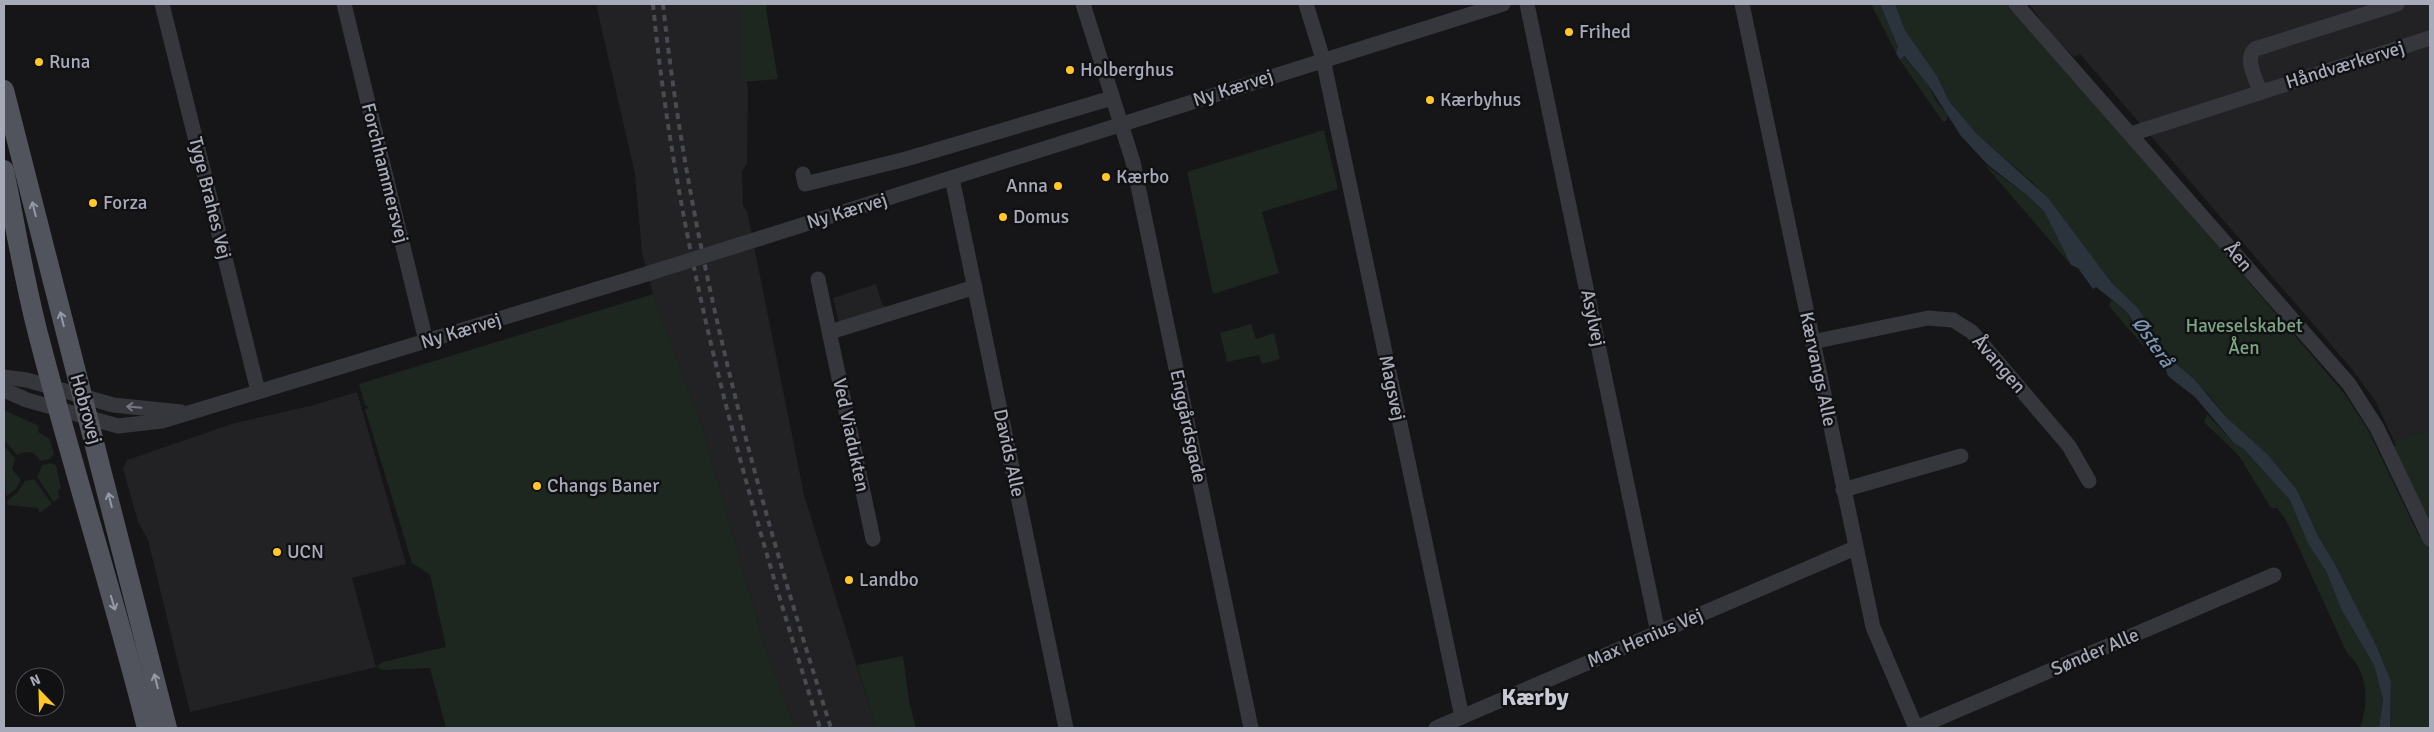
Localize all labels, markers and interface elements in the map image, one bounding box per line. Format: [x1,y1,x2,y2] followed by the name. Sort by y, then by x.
[1579,20,1631,44] place label: Frihed
[1563,26,1575,38] marker: Frihed
[2283,36,2407,94] street label: Håndværkervej
[49,50,90,74] place label: Runa
[33,56,45,68] marker: Runa
[1080,58,1174,82] place label: Holberghus
[1064,64,1076,76] marker: Holberghus
[1190,64,1276,112] street label: Ny Kærvej
[1440,88,1521,112] place label: Kærbyhus
[1424,94,1436,106] marker: Kærbyhus
[356,101,414,245] street label: Forchhammersvej
[183,134,237,262] street label: Tyge Brahes Vej
[1116,165,1169,189] place label: Kærbo
[1100,171,1112,183] marker: Kærbo
[1006,174,1048,198] place label: Anna
[1052,180,1064,192] marker: Anna
[804,187,890,235] street label: Ny Kærvej
[103,191,148,215] place label: Forza
[87,197,99,209] marker: Forza
[29,201,38,217] one-way arrow
[1013,205,1069,229] place label: Domus
[997,211,1009,223] marker: Domus
[2219,237,2257,277] street label: Åen
[1575,287,1611,349] street label: Asylvej
[418,307,504,355] street label: Ny Kærvej
[1794,309,1842,429] street label: Kærvangs Alle
[57,312,66,328] one-way arrow
[2127,312,2180,373] water label: Østerå
[2185,314,2303,360] park label: Haveselskabet Åen
[1967,330,2031,398] street label: Åvangen
[1373,353,1411,423] street label: Magsvej
[1164,367,1212,485] street label: Enggårdsgade
[65,371,107,447] street label: Hobrovej
[827,376,875,494] street label: Ved Viadukten
[126,403,142,412] one-way arrow
[988,407,1030,499] street label: Davids Alle
[547,474,659,498] place label: Changs Baner
[531,480,543,492] marker: Changs Baner
[105,492,114,508] one-way arrow
[287,540,324,564] place label: UCN
[271,546,283,558] marker: UCN
[859,568,919,592] place label: Landbo
[843,574,855,586] marker: Landbo
[108,594,118,610] one-way arrow
[1584,603,1706,673] street label: Max Henius Vej
[2047,623,2143,681] street label: Sønder Alle
[15,667,65,717] north arrow
[27,671,43,690] text: N
[150,673,160,689] one-way arrow
[1501,682,1569,712] district label: Kærby

